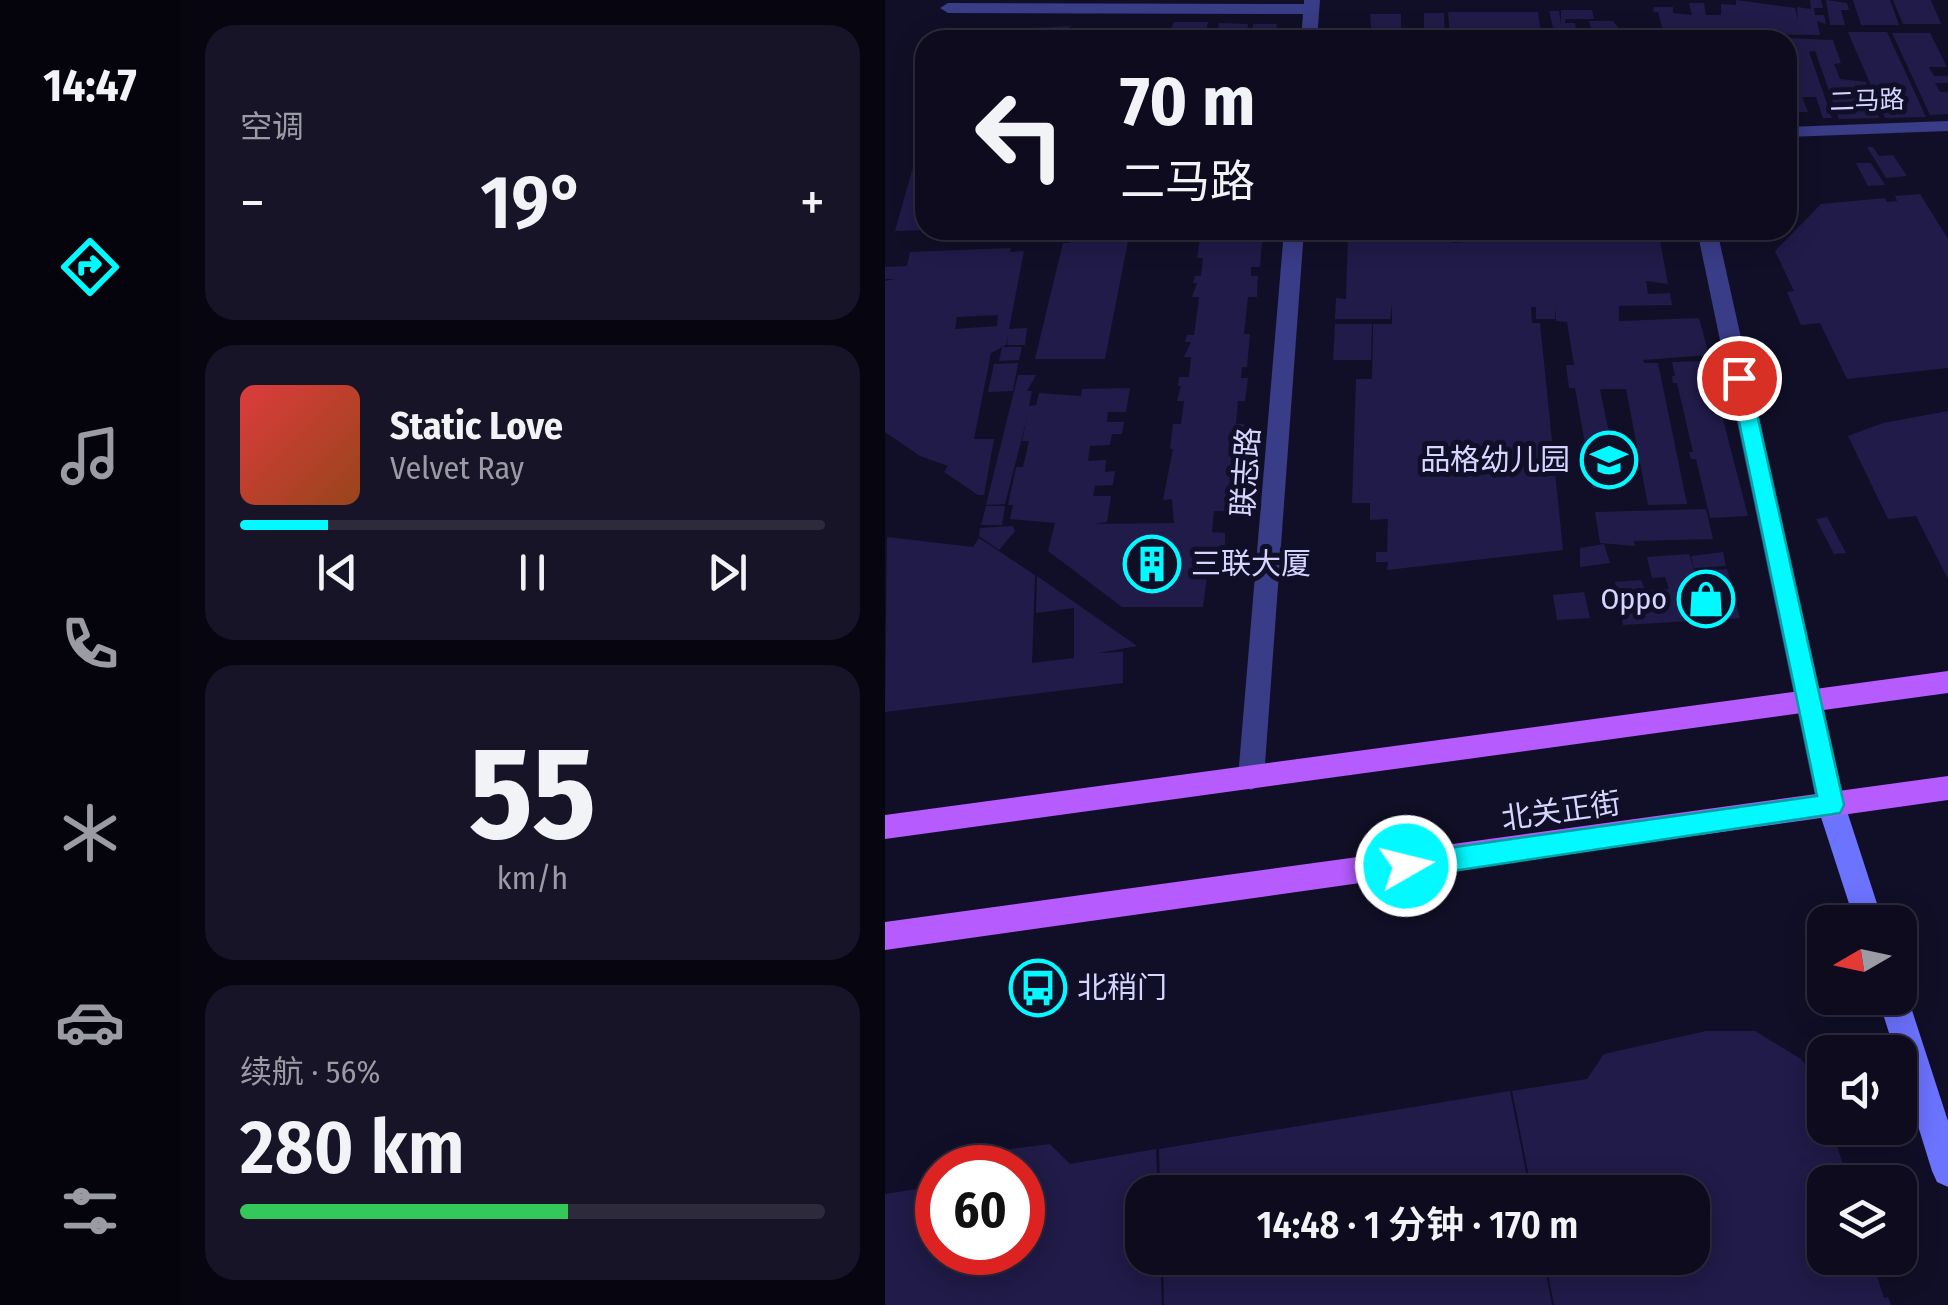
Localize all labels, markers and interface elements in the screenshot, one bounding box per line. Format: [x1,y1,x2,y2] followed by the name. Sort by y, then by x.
[43,59,137,113] text: 14:47
[1120,60,1255,144] text: 70 m
[955,70,1085,200] icon: left
[1829,85,1905,117] street label: 二马路
[240,108,304,146] text: 空调
[1120,155,1255,209] text: 二马路
[480,158,585,248] text: 19°
[240,170,265,236] text: −
[800,170,825,236] text: +
[55,232,125,302] icon: directions
[1697,336,1782,421] pin
[1712,351,1767,406] icon: arrive
[390,403,563,449] text: Static Love
[55,421,125,491] icon: music
[1225,426,1267,518] street label: 联志路
[1579,430,1639,490] school or university icon: 品格幼儿园
[1420,442,1570,478] place label: 品格幼儿园
[390,449,524,487] text: Velvet Ray
[1122,534,1182,594] building icon: 三联大厦
[310,545,365,600] icon: previous
[505,545,560,600] icon: pause
[700,545,755,600] icon: next
[1191,546,1311,582] place label: 三联大厦
[1676,569,1736,629] shop icon: Oppo
[1600,581,1667,617] place label: Oppo
[55,609,125,679] icon: phone
[469,716,596,872] text: 55
[1499,785,1623,837] street label: 北关正街
[55,798,125,868] icon: climate
[1354,814,1458,918] position arrow
[497,859,568,897] text: km/h
[1807,905,1917,1015] north arrow
[1807,905,1917,1275] map controls
[1008,958,1068,1018] bus stop icon: 北稍门
[1077,970,1167,1006] place label: 北稍门
[55,987,125,1057] icon: car
[1807,1035,1917,1145] button: sound
[240,1053,380,1091] text: 续航 · 56%
[240,1103,465,1193] text: 280 km
[915,1145,1045,1275] speed limit sign: 60
[1807,1165,1917,1275] button: layers
[55,1176,125,1246] icon: filters
[1257,1202,1578,1248] text: 14:48 · 1 分钟 · 170 m

